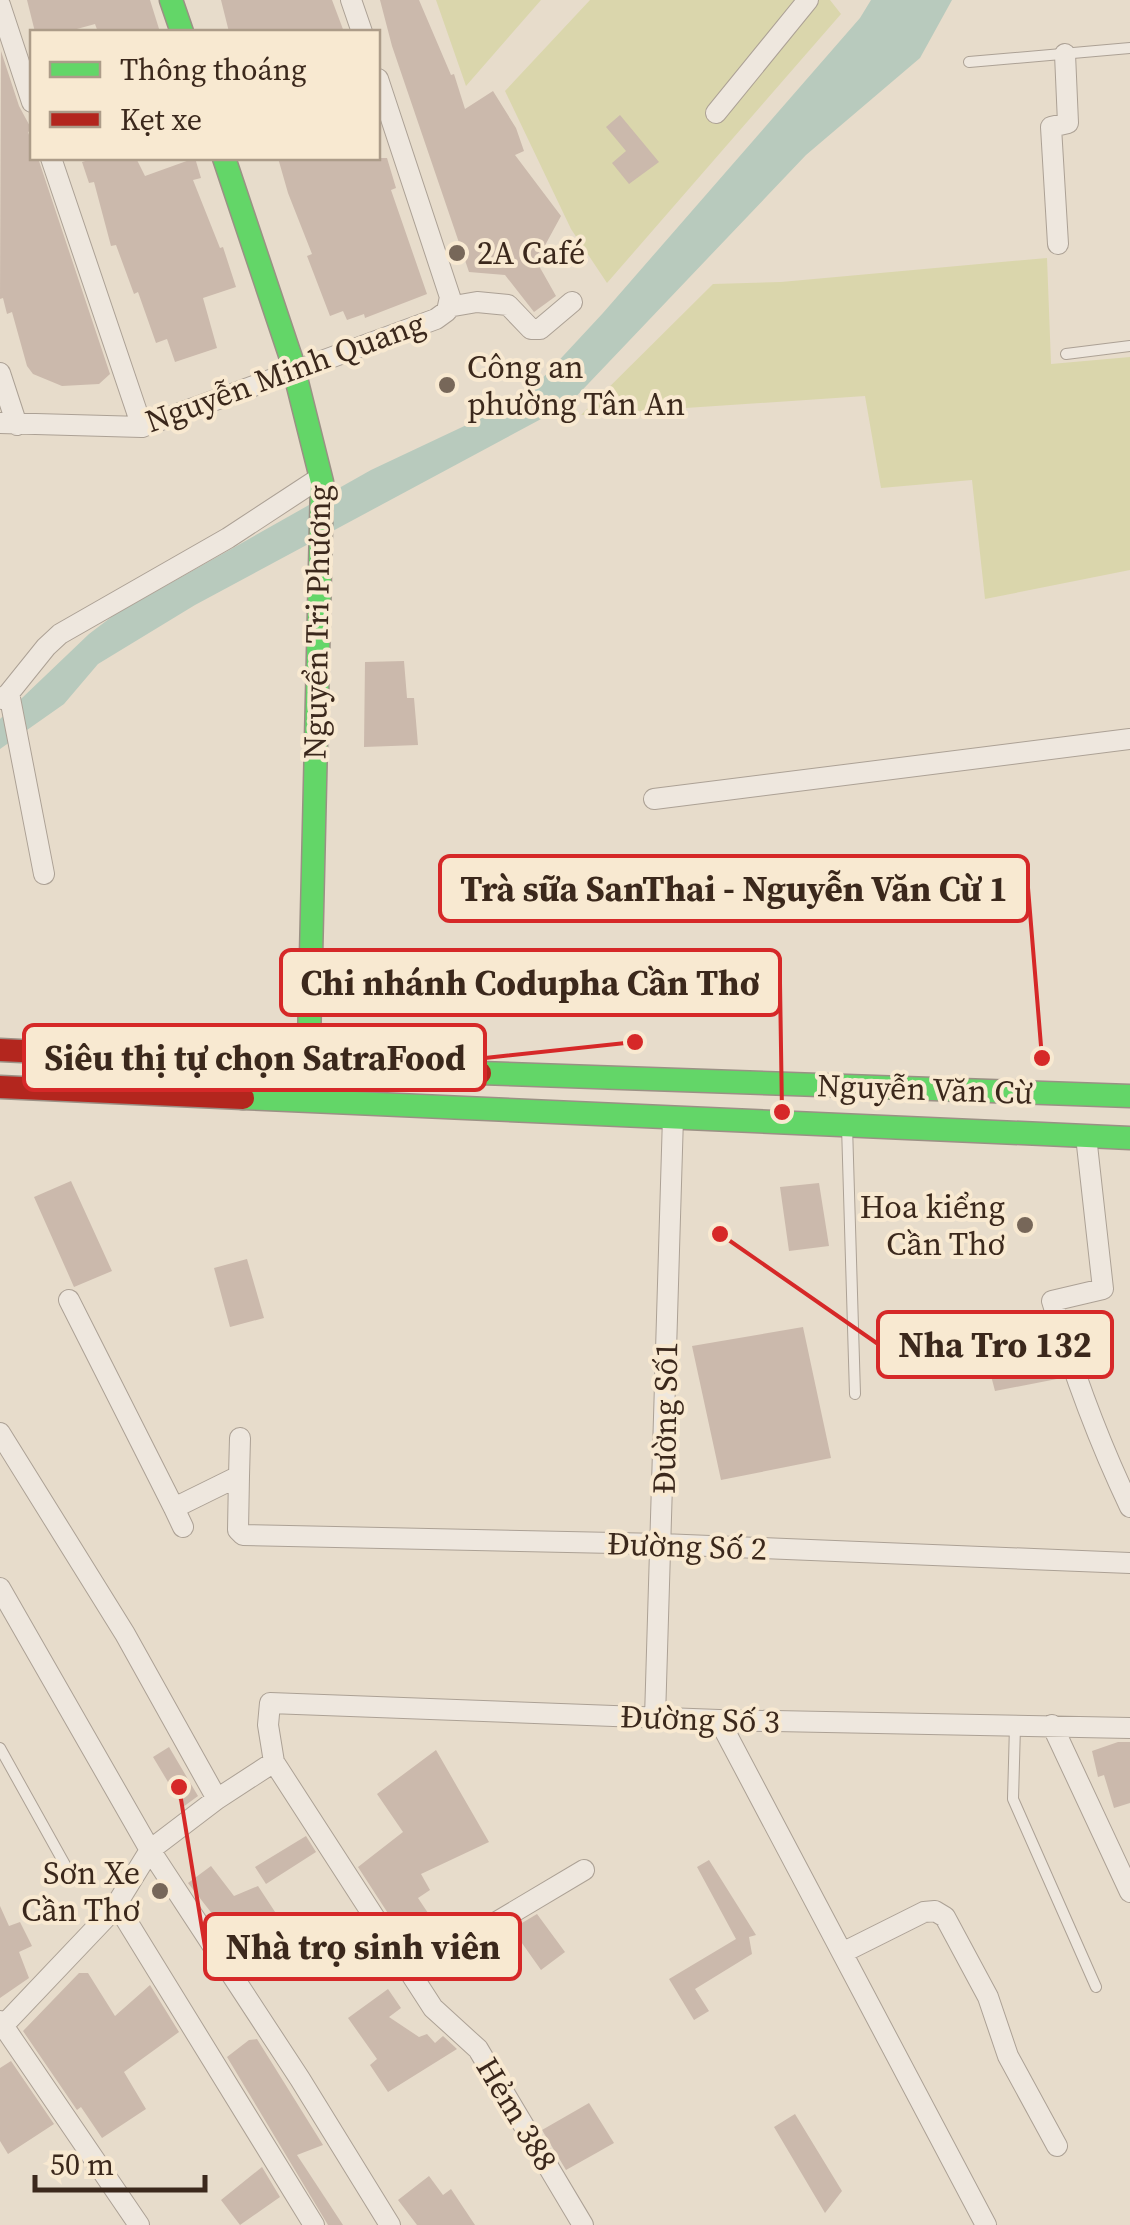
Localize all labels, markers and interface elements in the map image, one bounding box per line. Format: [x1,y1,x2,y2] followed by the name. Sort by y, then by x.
[30,30,380,160] legend
[120,49,306,90] text: Thông thoáng
[120,99,202,140] text: Kẹt xe
[477,231,585,275] place label: 2A Café
[446,242,468,264] marker: 2A Café
[139,301,431,443] street label: Nguyễn Minh Quang
[467,345,685,426] place label: Công an phường Tân An
[436,374,458,396] marker: Công an phường Tân An
[293,484,341,760] street label: Nguyển Tri Phương
[440,856,1028,921] callout: Trà sữa SanThai - Nguyễn Văn Cừ 1
[460,865,1008,913] text: Trà sữa SanThai - Nguyễn Văn Cừ 1
[281,950,780,1015] callout: Chi nhánh Codupha Cần Thơ
[301,959,760,1007] text: Chi nhánh Codupha Cần Thơ
[24,1025,485,1090] callout: Siêu thị tự chọn SatraFood
[44,1034,466,1082] text: Siêu thị tự chọn SatraFood
[816,1063,1034,1115] street label: Nguyễn Văn Cừ
[860,1185,1005,1266] place label: Hoa kiểng Cần Thơ
[1014,1214,1036,1236] marker: Hoa kiểng Cần Thơ
[878,1312,1112,1377] callout: Nha Tro 132
[898,1321,1092,1369] text: Nha Tro 132
[642,1341,688,1495] street label: Đường Số1
[606,1521,768,1571] street label: Đường Số 2
[619,1694,781,1744] street label: Đường Số 3
[21,1851,140,1932] place label: Sơn Xe Cần Thơ
[149,1880,171,1902] marker: Sơn Xe Cần Thơ
[205,1914,520,1979] callout: Nhà trọ sinh viên
[225,1923,501,1971] text: Nhà trọ sinh viên
[466,2049,568,2179] street label: Hẻm 388
[35,2130,205,2192] scale bar
[50,2144,114,2185] text: 50 m

